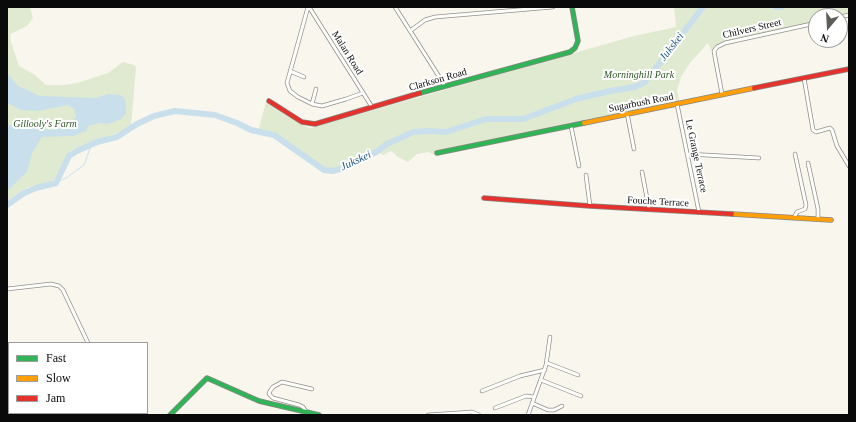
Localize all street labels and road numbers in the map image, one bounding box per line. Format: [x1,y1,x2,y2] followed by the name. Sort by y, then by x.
[722,16,782,42] street label: Chilvers Street
[329,29,365,77] street label: Malan Road
[408,66,468,94] street label: Clarkson Road
[608,91,674,115] street label: Sugarbush Road
[682,118,710,194] street label: Le Grange Terrace
[627,194,689,210] street label: Fouche Terrace

